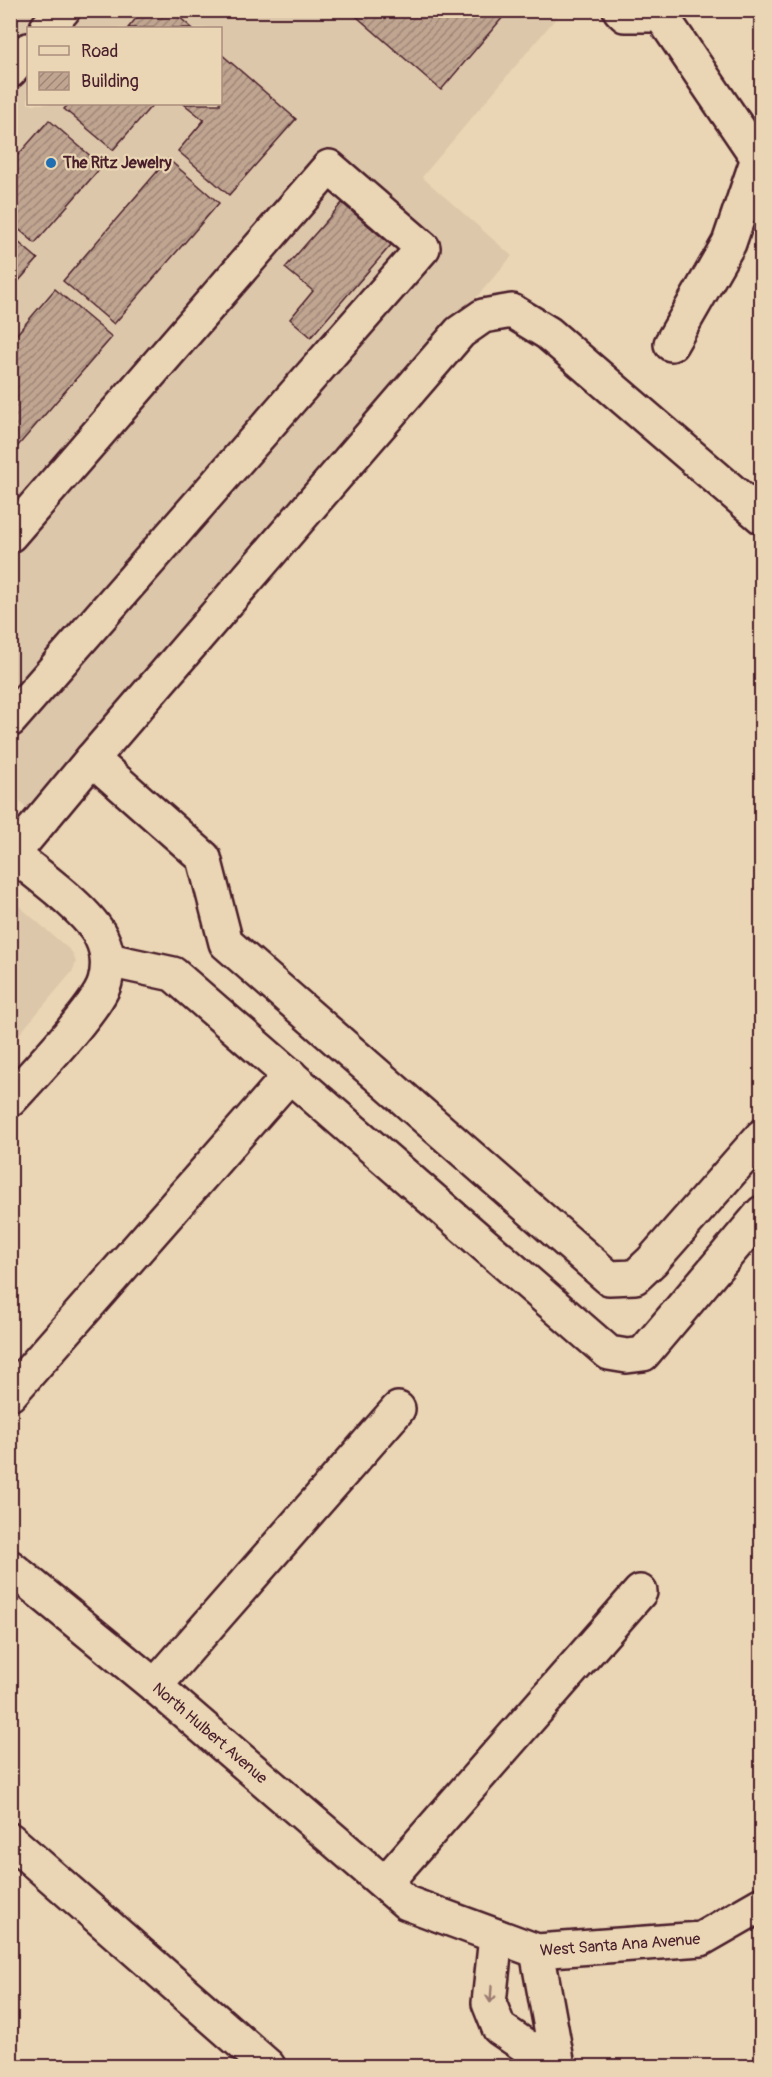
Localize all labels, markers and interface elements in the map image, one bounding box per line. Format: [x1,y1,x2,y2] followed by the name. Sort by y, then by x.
[27,27,222,105] legend
[81,40,118,63] text: Road
[81,70,139,93] text: Building
[62,153,172,173] place label: The Ritz Jewelry
[44,156,58,170] marker: The Ritz Jewelry
[148,1678,272,1788] street label: North Hulbert Avenue
[539,1929,701,1961] street label: West Santa Ana Avenue
[485,1984,496,2004] one-way arrow

